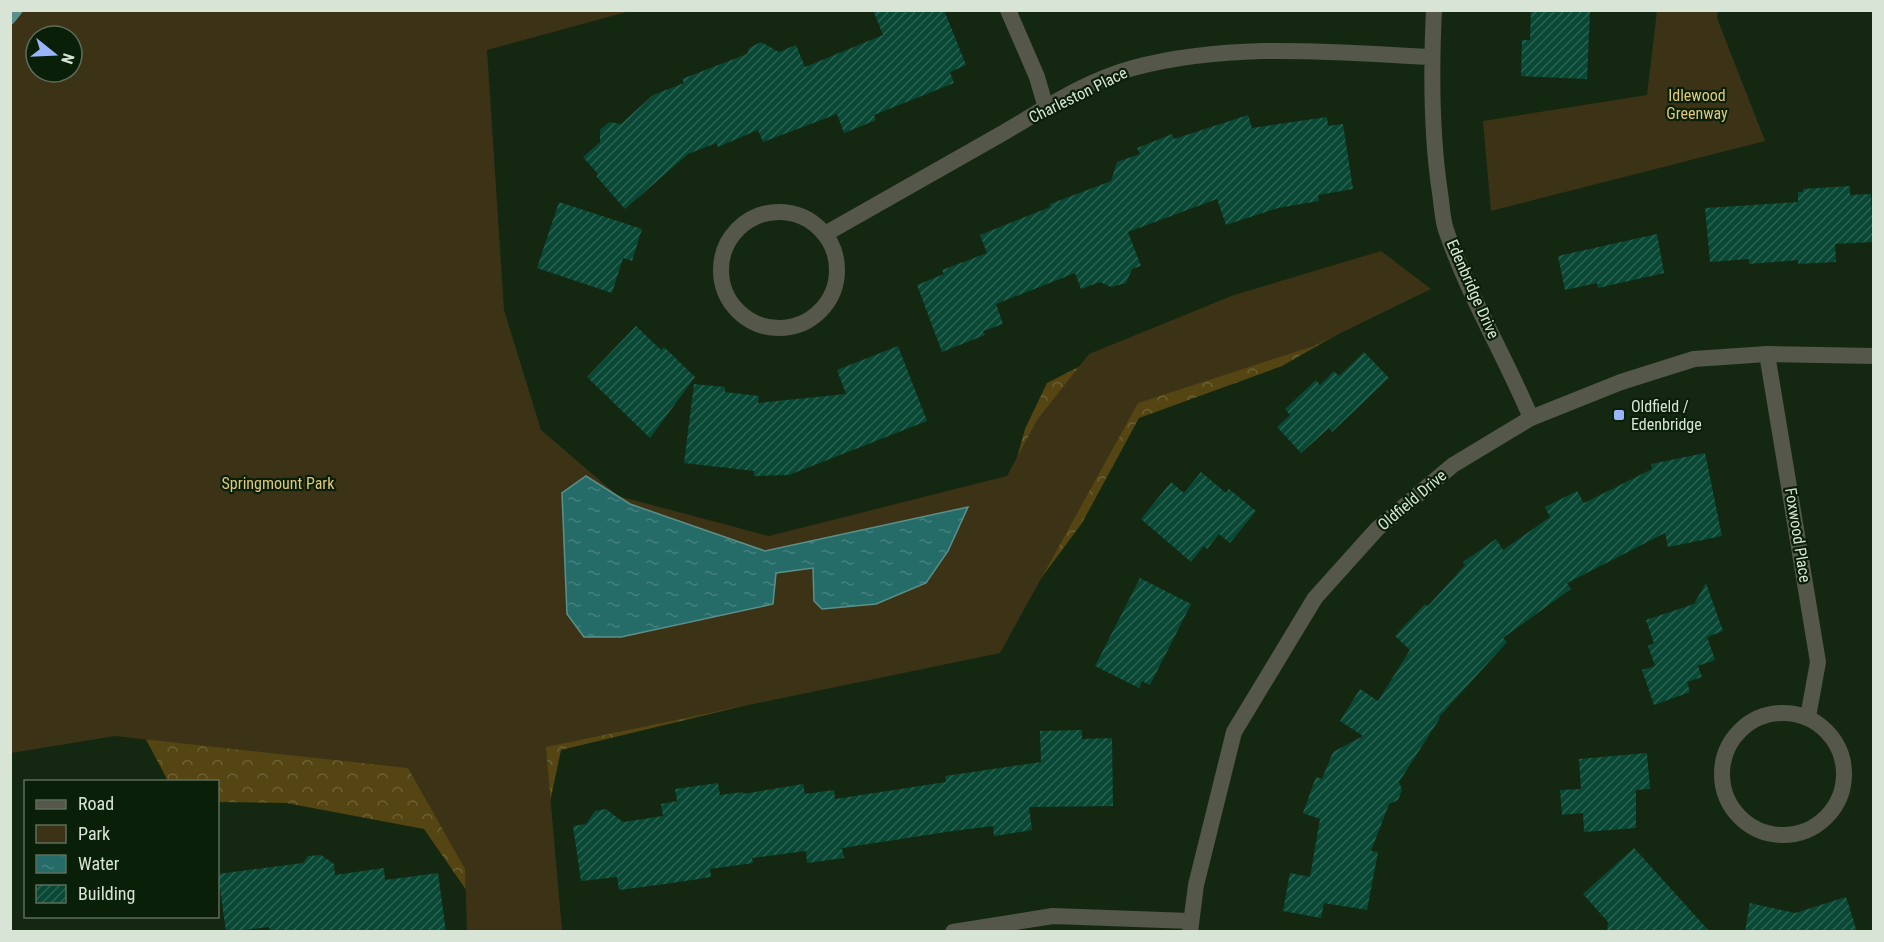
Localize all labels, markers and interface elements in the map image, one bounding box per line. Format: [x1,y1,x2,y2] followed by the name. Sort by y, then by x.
[24,24,84,84] north arrow
[57,51,78,66] text: N
[1026,63,1130,127] street label: Charleston Place
[1666,86,1728,123] park label: Idlewood Greenway
[1443,237,1503,341] street label: Edenbridge Drive
[1631,397,1702,434] place label: Oldfield / Edenbridge
[1612,408,1626,422] marker: Oldfield / Edenbridge
[1374,466,1450,534] street label: Oldfield Drive
[222,474,335,493] park label: Springmount Park
[1781,486,1815,584] street label: Foxwood Place
[24,780,219,918] legend
[78,793,114,814] text: Road
[78,823,110,844] text: Park
[78,853,120,874] text: Water
[78,883,135,904] text: Building

